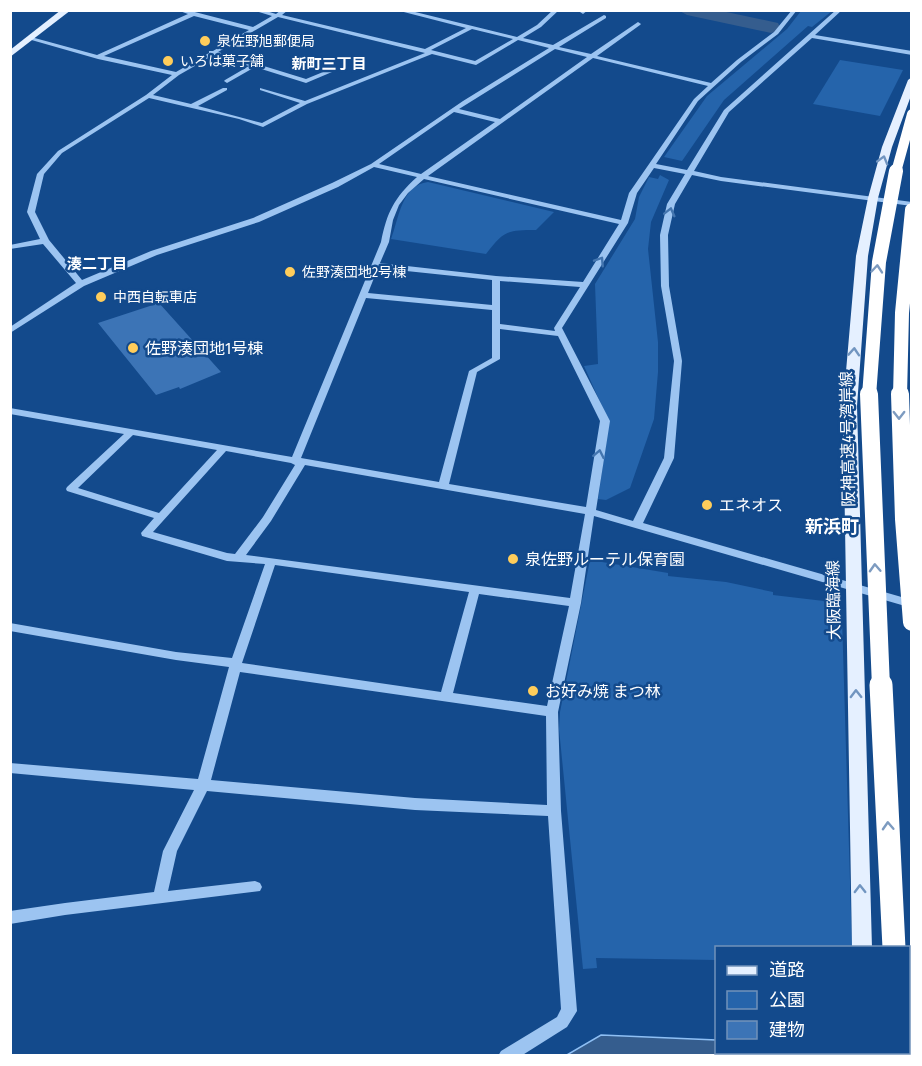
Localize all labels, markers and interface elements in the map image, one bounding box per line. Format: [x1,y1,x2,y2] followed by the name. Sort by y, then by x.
[217,33,315,50] place label: 泉佐野旭郵便局
[198,34,212,48] marker: 泉佐野旭郵便局
[180,53,264,70] place label: いろは菓子舗
[161,54,175,68] marker: いろは菓子舗
[291,55,367,73] district label: 新町三丁目
[876,155,888,166] one-way arrow
[662,208,675,218] one-way arrow
[67,255,127,273] district label: 湊二丁目
[593,257,604,268] one-way arrow
[302,264,406,281] place label: 佐野湊団地2号棟
[870,264,883,273] one-way arrow
[283,265,297,279] marker: 佐野湊団地2号棟
[113,289,197,306] place label: 中西自転車店
[94,290,108,304] marker: 中西自転車店
[145,339,263,358] place label: 佐野湊団地1号棟
[126,341,140,355] marker: 佐野湊団地1号棟
[847,348,860,357] one-way arrow
[837,371,858,507] street label: 阪神高速4号湾岸線
[893,410,905,419] one-way arrow
[592,449,605,459] one-way arrow
[719,496,783,515] place label: エネオス
[700,498,714,512] marker: エネオス
[805,516,859,538] district label: 新浜町
[525,550,685,569] place label: 泉佐野ルーテル保育園
[506,552,520,566] marker: 泉佐野ルーテル保育園
[823,560,844,640] street label: 大阪臨海線
[868,564,881,573] one-way arrow
[545,682,661,701] place label: お好み焼 まつ林
[526,684,540,698] marker: お好み焼 まつ林
[850,690,863,699] one-way arrow
[881,822,894,831] one-way arrow
[854,885,867,894] one-way arrow
[715,946,910,1054] legend
[769,959,805,981] text: 道路
[769,989,805,1011] text: 公園
[769,1019,805,1041] text: 建物

